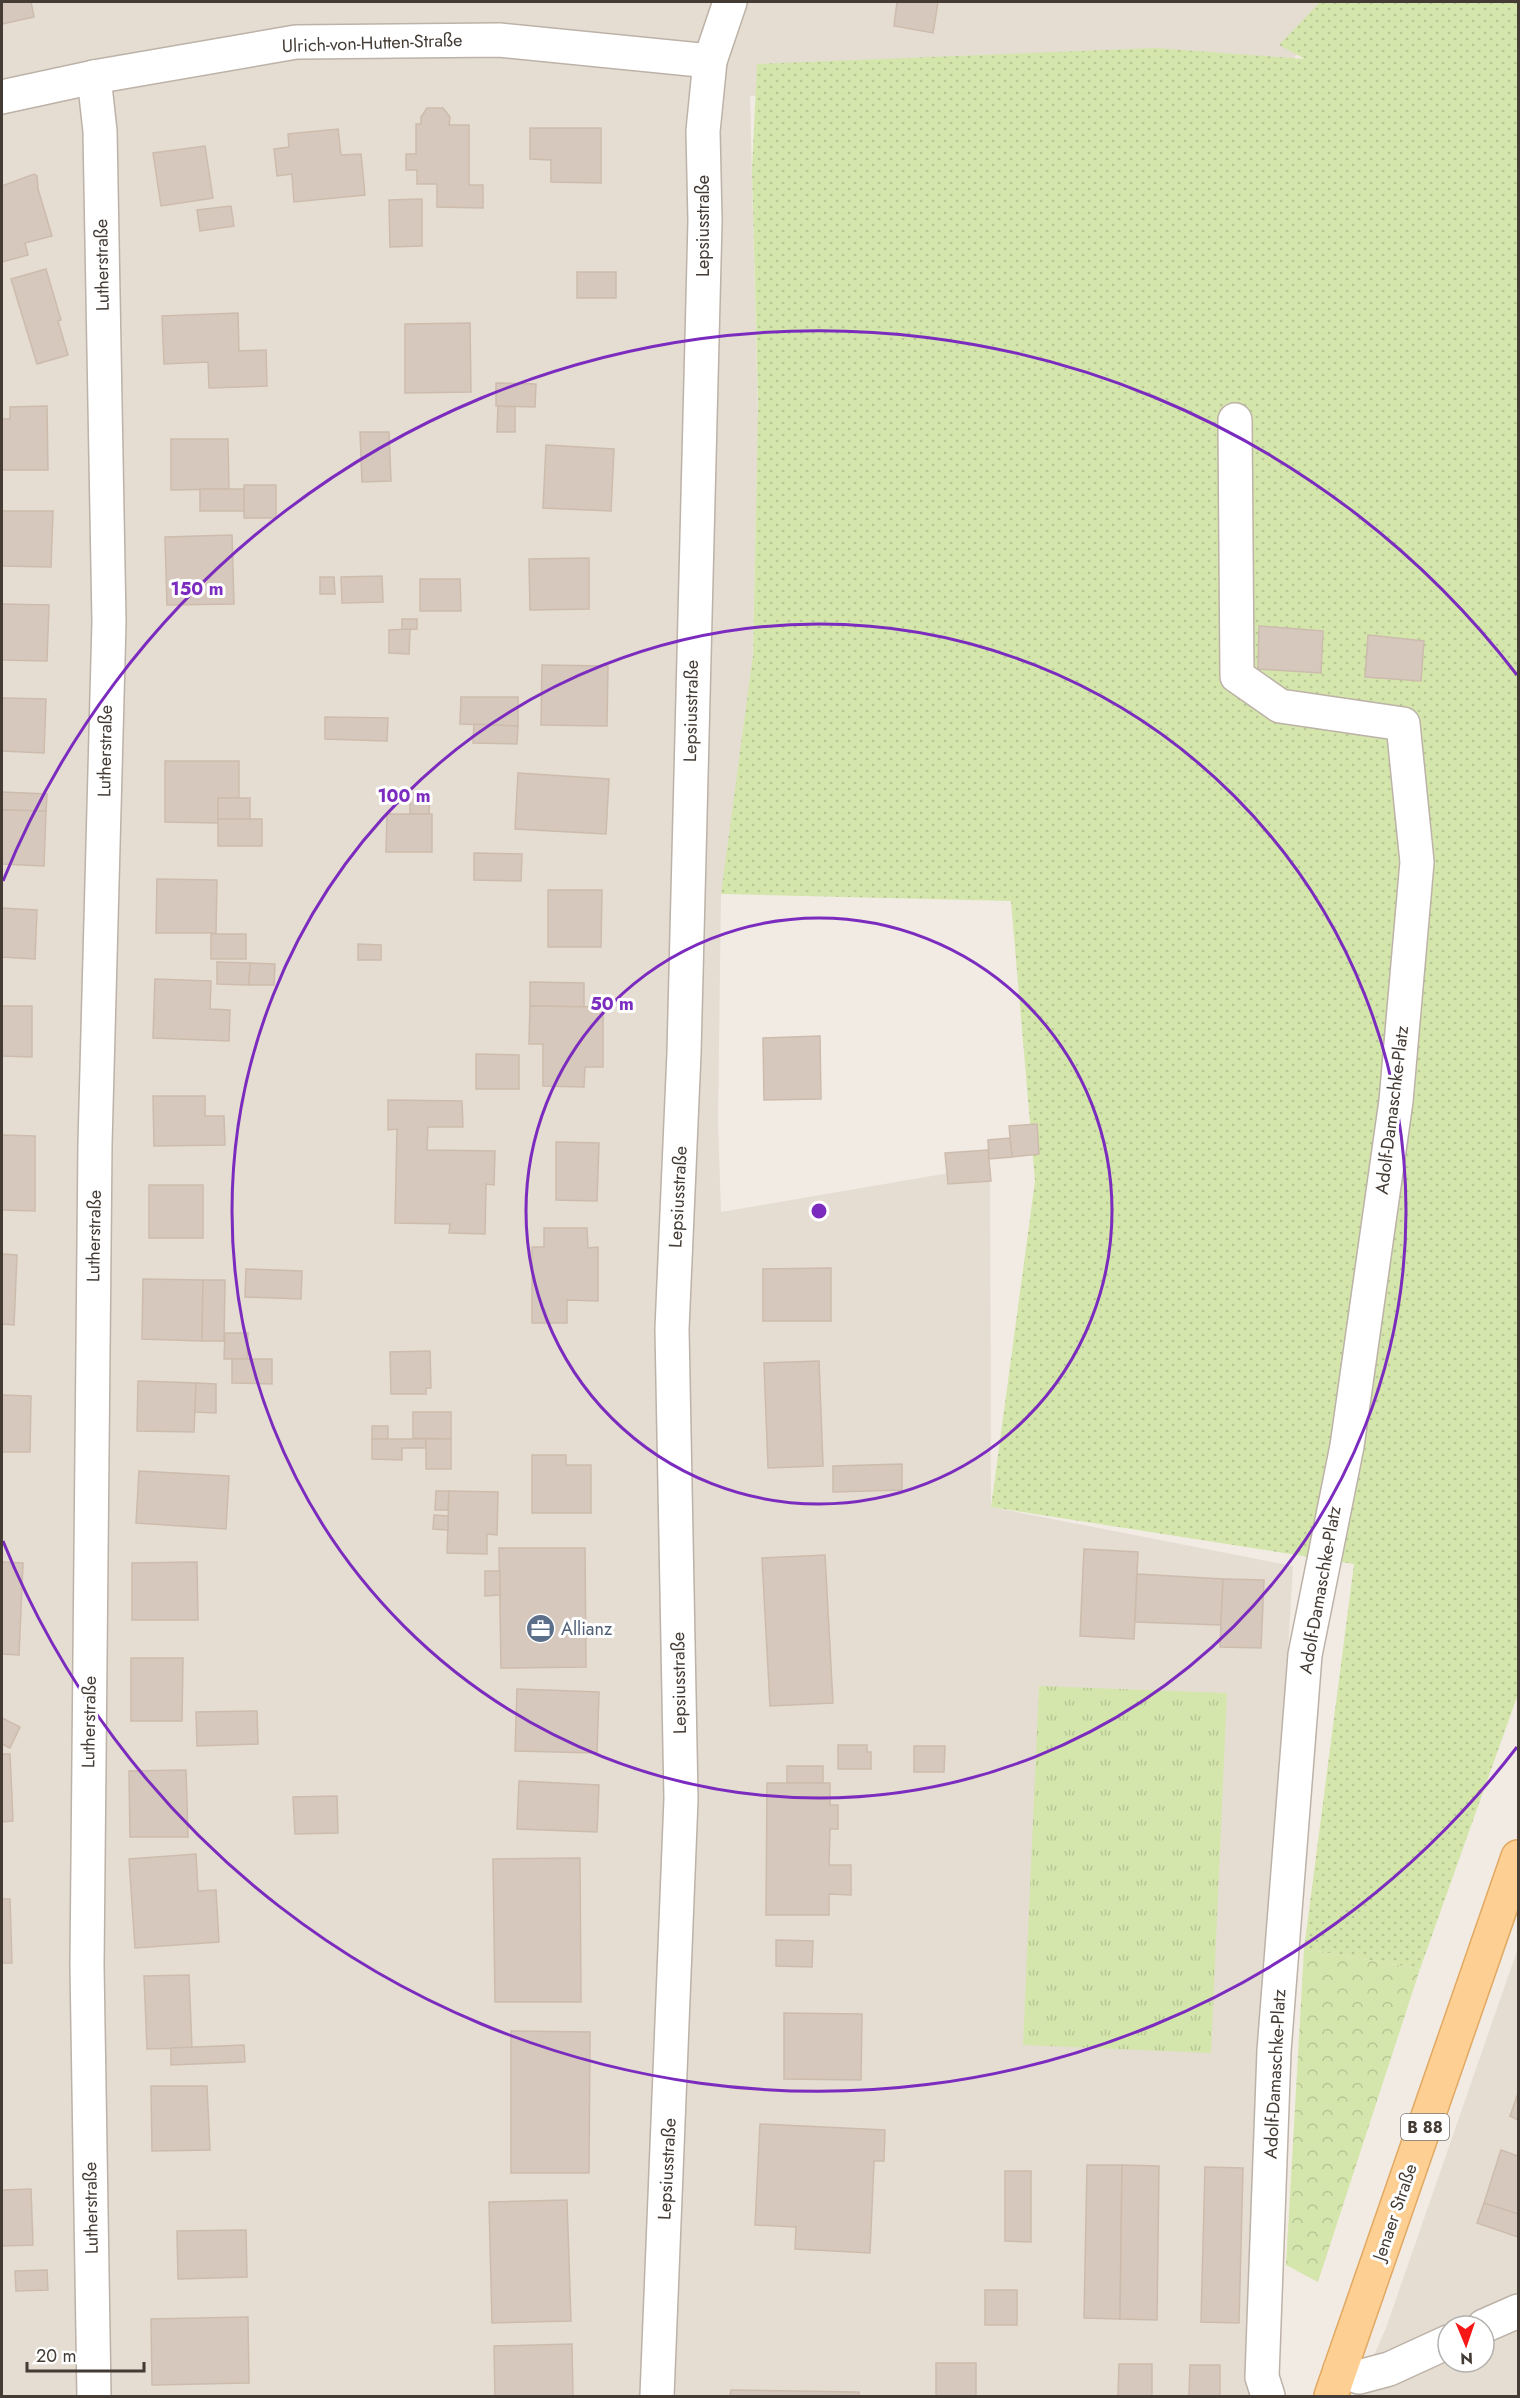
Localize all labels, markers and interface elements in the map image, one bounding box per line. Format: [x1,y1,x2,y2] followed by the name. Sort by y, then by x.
[281,27,463,59] street label: Ulrich-von-Hutten-Straße
[690,175,716,277] street label: Lepsiusstraße
[88,219,116,311] street label: Lutherstraße
[171,576,223,602] text: 150 m
[677,660,705,762] street label: Lepsiusstraße
[91,705,119,797] street label: Lutherstraße
[377,783,431,809] text: 100 m
[590,991,634,1017] text: 50 m
[1369,1023,1415,1196] street label: Adolf-Damaschke-Platz
[662,1145,694,1249] street label: Lepsiusstraße
[80,1190,108,1282] street label: Lutherstraße
[809,1201,829,1221] centre of rings
[1292,1503,1348,1676] street label: Adolf-Damaschke-Platz
[524,1613,556,1645] office icon: Allianz
[561,1616,613,1642] place label: Allianz
[665,1632,693,1734] street label: Lepsiusstraße
[75,1676,103,1768] street label: Lutherstraße
[1258,1988,1292,2160] street label: Adolf-Damaschke-Platz
[1401,2114,1449,2140] road number: B 88
[651,2117,683,2221] street label: Lepsiusstraße
[1366,2160,1424,2266] street label: Jenaer Straße
[77,2162,105,2254] street label: Lutherstraße
[1436,2314,1496,2374] north arrow
[27,2335,144,2373] scale bar
[36,2343,76,2369] text: 20 m
[1460,2347,1473,2370] text: N

